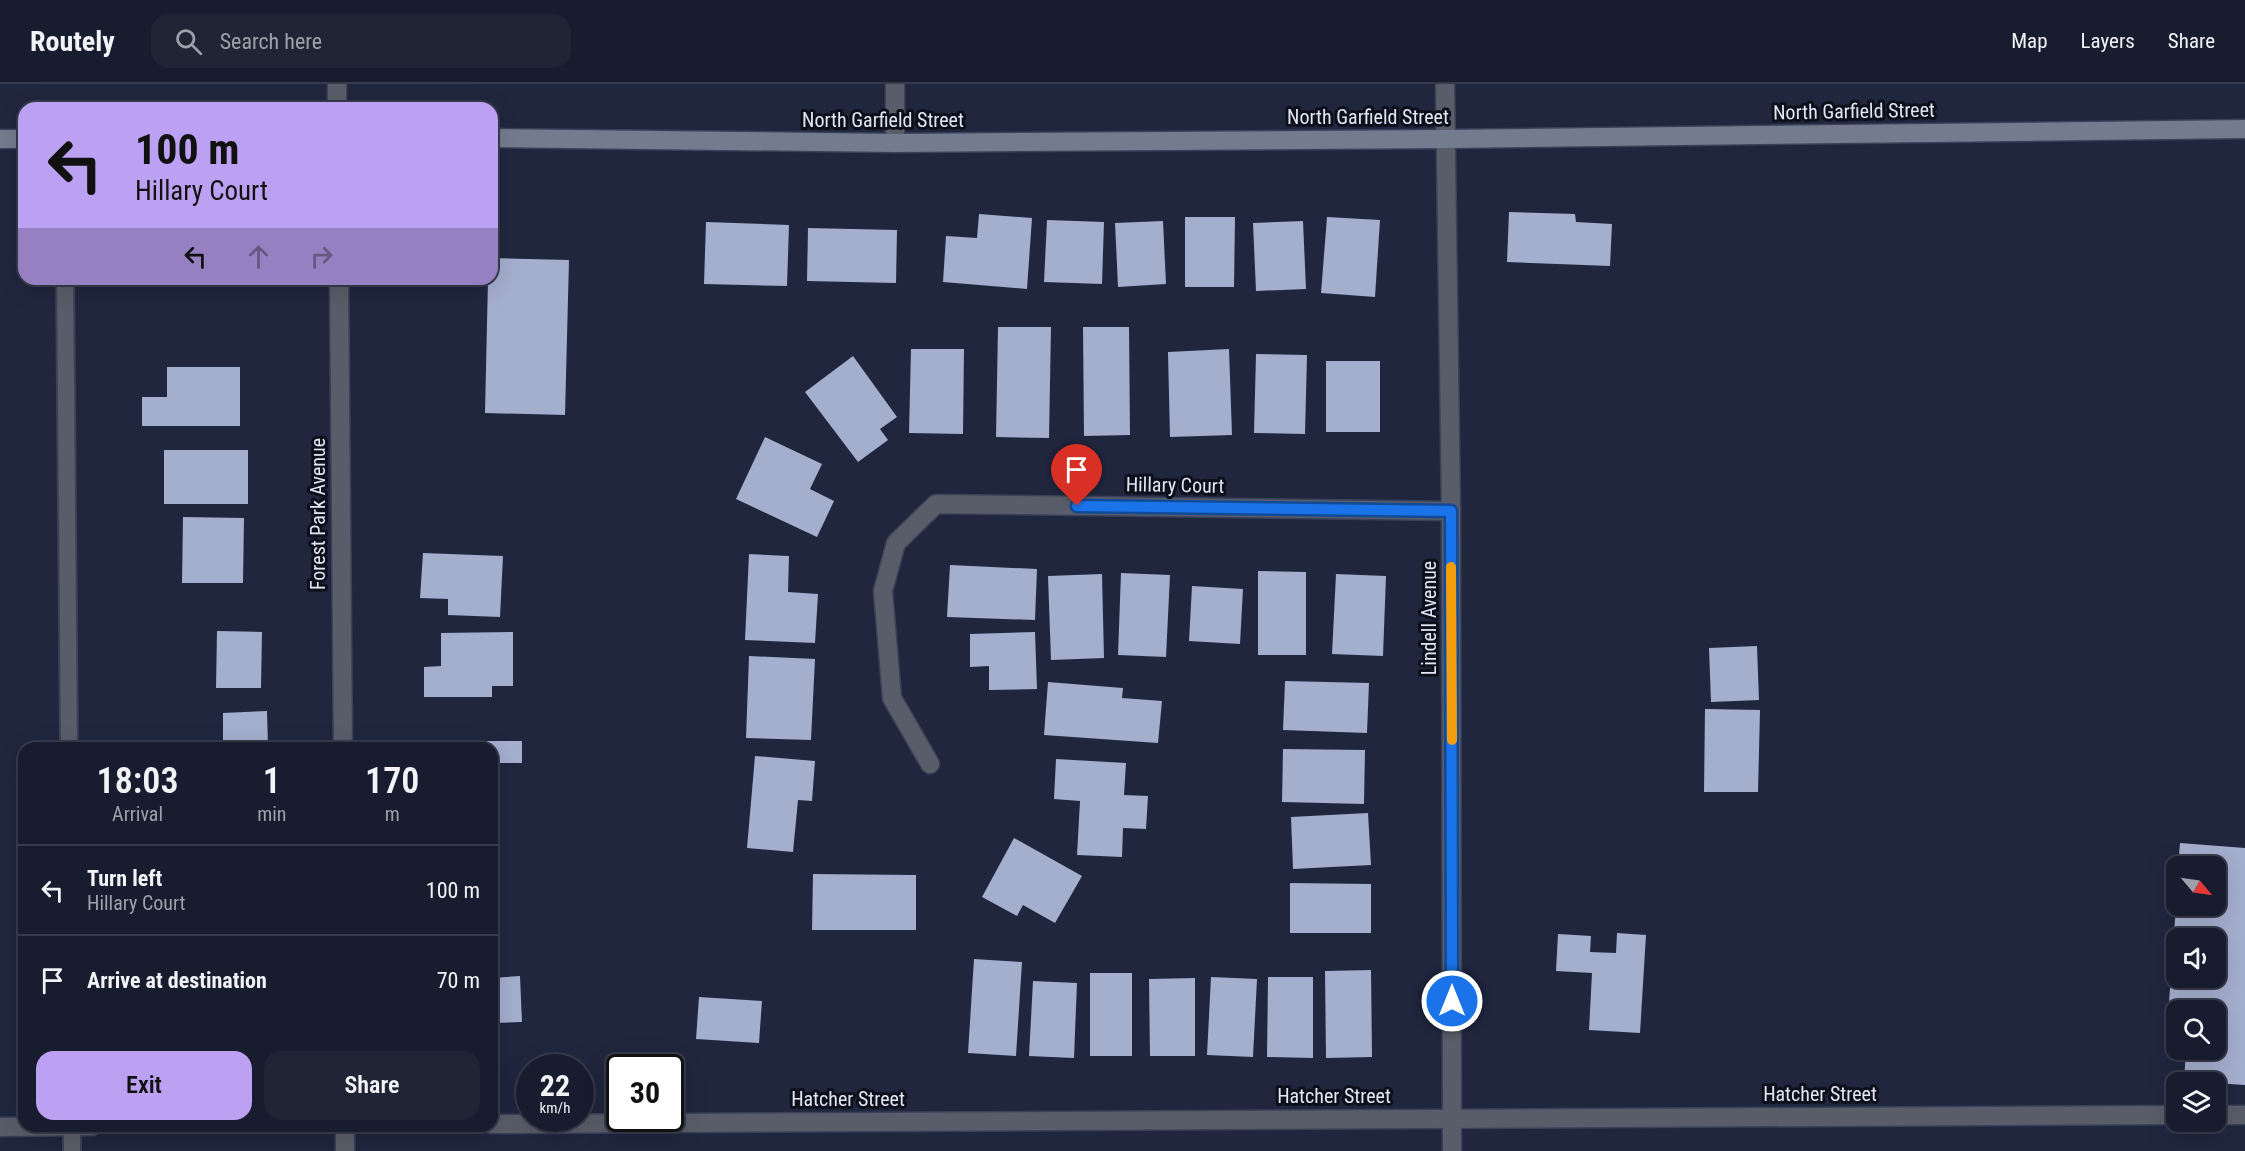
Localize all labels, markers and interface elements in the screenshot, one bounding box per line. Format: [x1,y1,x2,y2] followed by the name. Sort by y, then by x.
[151,14,571,68] search box
[30,25,115,58] text: Routely
[172,25,205,58] icon: search
[220,29,322,54] text: Search here
[2011,29,2048,53] text: Map
[2081,29,2135,53] text: Layers
[2168,29,2215,53] text: Share
[1773,98,1935,124] street label: North Garfield Street
[1287,105,1449,129] street label: North Garfield Street
[802,108,964,132] street label: North Garfield Street
[135,125,240,174] text: 100 m
[36,126,114,204] icon: left
[135,175,268,207] text: Hillary Court
[179,240,212,273] icon: left
[242,240,275,273] icon: ahead
[305,240,338,273] icon: right
[306,438,330,590] street label: Forest Park Avenue
[1051,444,1102,506] pin
[1060,453,1093,486] icon: arrive
[1126,472,1225,498] street label: Hillary Court
[1417,561,1441,675] street label: Lindell Avenue
[97,760,179,802] text: 18:03
[263,760,281,802] text: 1
[365,760,419,802] text: 170
[112,802,163,826] text: Arrival
[257,802,286,826] text: min
[385,802,400,826] text: m
[2166,856,2226,916] north arrow
[2166,856,2226,1132] map controls
[87,866,162,891] text: Turn left
[36,874,69,907] icon: left
[426,878,480,903] text: 100 m
[87,891,186,915] text: Hillary Court
[2166,928,2226,988] button: sound
[36,964,69,997] icon: arrive
[87,968,267,993] text: Arrive at destination
[437,968,480,993] text: 70 m
[1420,969,1484,1033] position arrow
[2166,1000,2226,1060] button: search
[36,1051,252,1120] button: Exit
[264,1051,480,1120] button: Share
[606,1054,684,1132] speed limit sign: 30
[540,1068,570,1103] text: 22
[2166,1072,2226,1132] button: layers
[1763,1082,1877,1106] street label: Hatcher Street
[1277,1084,1391,1108] street label: Hatcher Street
[791,1087,905,1111] street label: Hatcher Street
[540,1099,570,1117] text: km/h

